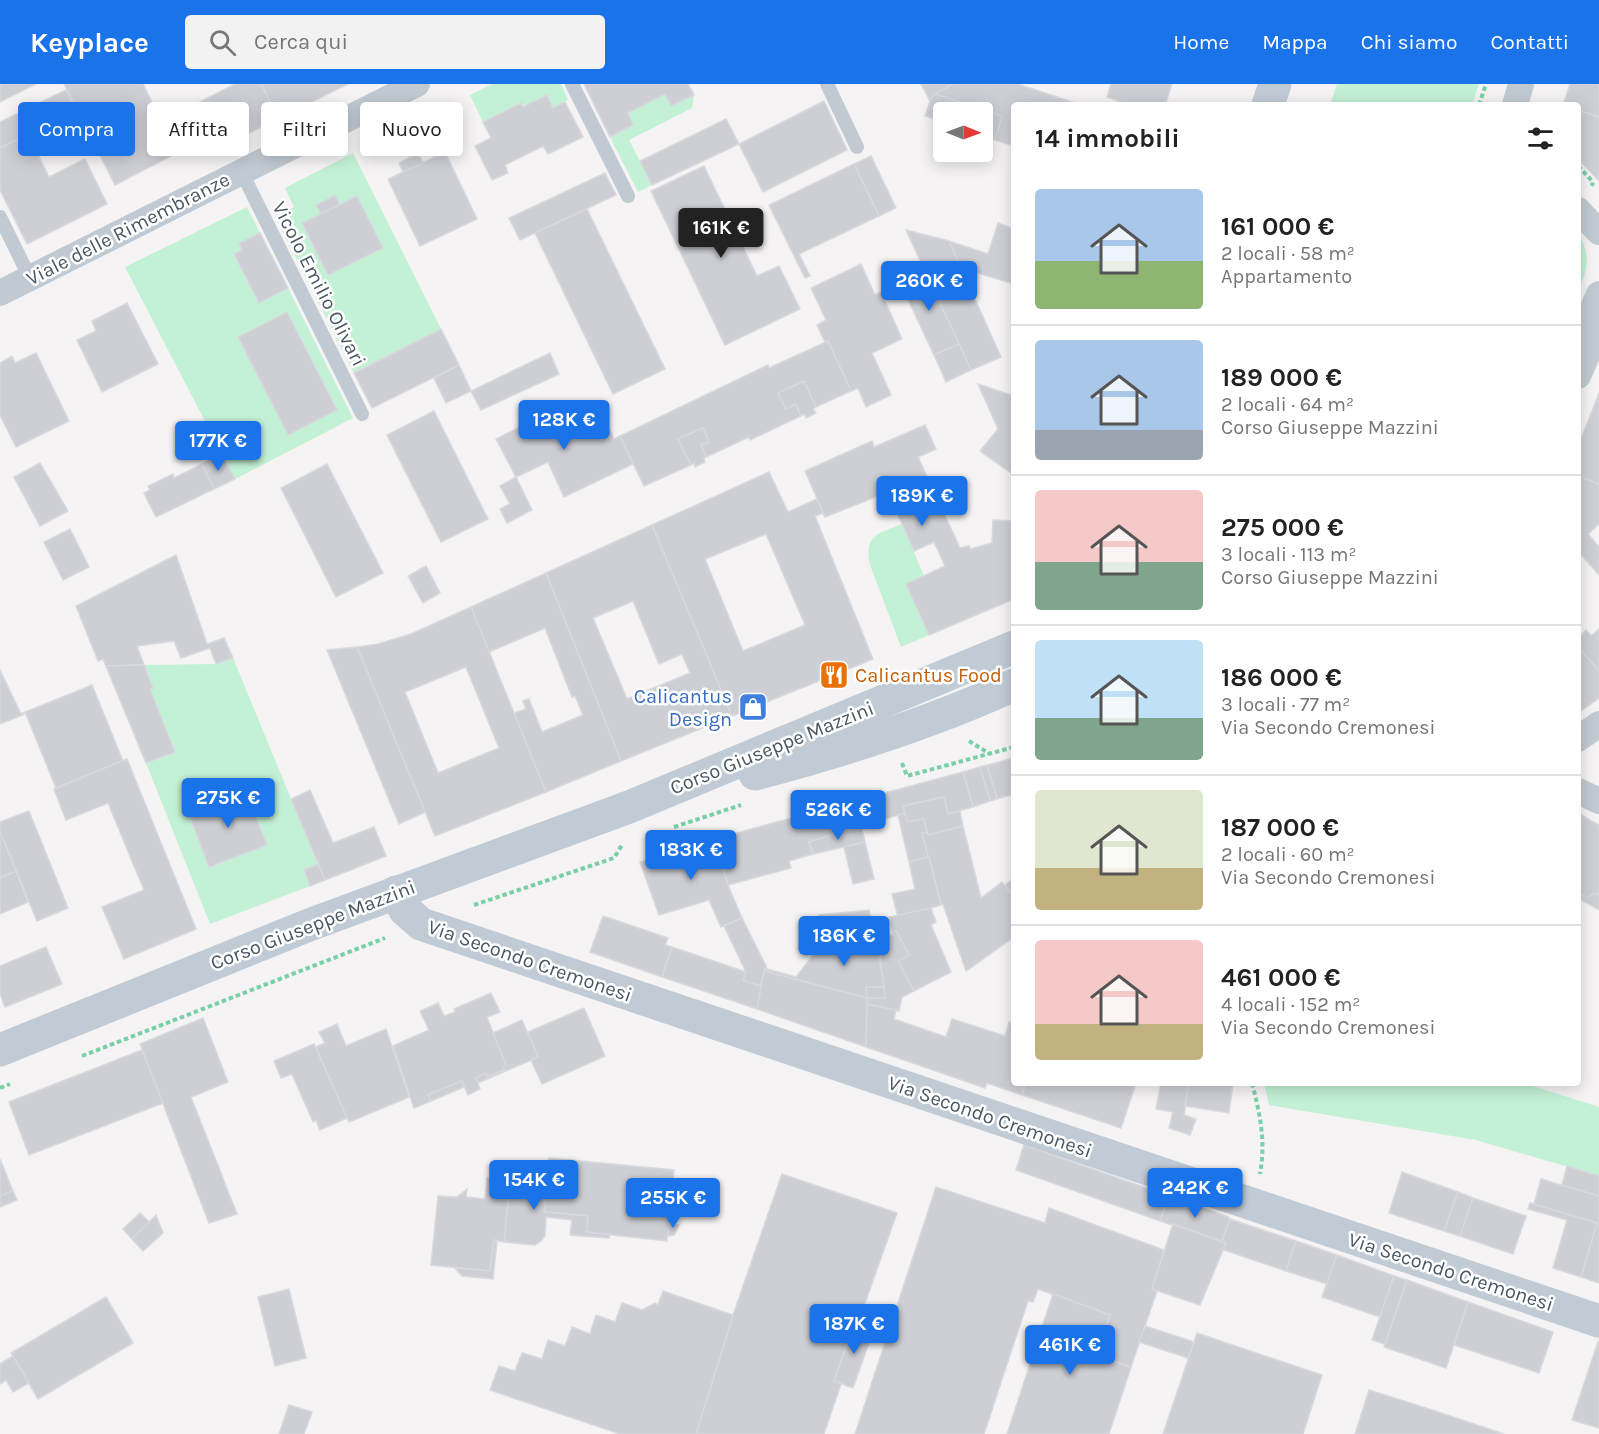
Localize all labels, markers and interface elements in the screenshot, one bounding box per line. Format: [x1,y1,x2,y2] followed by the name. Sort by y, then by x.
[185,15,605,69] search box
[30,26,149,59] text: Keyplace
[206,26,239,59] icon: search
[254,29,348,55] text: Cerca qui
[1173,30,1229,54] text: Home
[1262,30,1328,54] text: Mappa
[1361,30,1457,54] text: Chi siamo
[1490,30,1569,54] text: Contatti
[18,102,135,156] chip: Compra
[147,102,249,156] chip: Affitta
[261,102,348,156] chip: Filtri
[360,102,463,156] chip: Nuovo
[933,102,993,162] north arrow
[933,102,993,162] map controls
[1524,122,1557,155] icon: filters
[1035,123,1180,154] text: 14 immobili
[23,168,233,290] street label: Viale delle Rimembranze
[268,198,370,370] street label: Vicolo Emilio Olivari
[672,208,770,259] pin: 161K €
[1221,211,1334,242] text: 161 000 €
[1083,213,1155,285] icon: home
[692,216,750,239] text: 161K €
[1221,242,1355,265] text: 2 locali · 58 m²
[880,261,978,312] pin: 260K €
[1221,265,1352,288] text: Appartamento
[895,269,963,292] text: 260K €
[1221,362,1342,393] text: 189 000 €
[1083,364,1155,436] icon: home
[1221,393,1354,416] text: 2 locali · 64 m²
[515,400,613,451] pin: 128K €
[533,408,595,431] text: 128K €
[1221,416,1439,439] text: Corso Giuseppe Mazzini
[169,421,267,472] pin: 177K €
[189,429,247,452] text: 177K €
[873,476,971,527] pin: 189K €
[890,484,954,507] text: 189K €
[1221,512,1344,543] text: 275 000 €
[1083,514,1155,586] icon: home
[1221,543,1357,566] text: 3 locali · 113 m²
[1221,566,1439,589] text: Corso Giuseppe Mazzini
[818,659,850,691] restaurant icon: Calicantus Food
[1221,662,1342,693] text: 186 000 €
[855,664,1002,687] place label: Calicantus Food
[1083,664,1155,736] icon: home
[634,685,732,731] place label: Calicantus Design
[737,691,769,723] shop icon: Calicantus Design
[1221,693,1350,716] text: 3 locali · 77 m²
[667,697,877,799] street label: Corso Giuseppe Mazzini
[1221,716,1435,739] text: Via Secondo Cremonesi
[179,778,277,829] pin: 275K €
[196,786,260,809] text: 275K €
[789,790,887,841] pin: 526K €
[805,798,871,821] text: 526K €
[1221,812,1339,843] text: 187 000 €
[1083,814,1155,886] icon: home
[642,830,740,881] pin: 183K €
[659,838,723,861] text: 183K €
[1221,843,1355,866] text: 2 locali · 60 m²
[1221,866,1435,889] text: Via Secondo Cremonesi
[207,875,419,975] street label: Corso Giuseppe Mazzini
[425,915,635,1007] street label: Via Secondo Cremonesi
[795,916,893,967] pin: 186K €
[812,924,876,947] text: 186K €
[1221,962,1340,993] text: 461 000 €
[1083,964,1155,1036] icon: home
[1221,993,1360,1016] text: 4 locali · 152 m²
[1221,1016,1435,1039] text: Via Secondo Cremonesi
[885,1071,1095,1163] street label: Via Secondo Cremonesi
[485,1160,583,1211] pin: 154K €
[503,1168,565,1191] text: 154K €
[1146,1168,1244,1219] pin: 242K €
[1162,1176,1228,1199] text: 242K €
[624,1178,722,1229] pin: 255K €
[640,1186,706,1209] text: 255K €
[1345,1228,1557,1316] street label: Via Secondo Cremonesi
[805,1304,903,1355] pin: 187K €
[824,1312,884,1335] text: 187K €
[1021,1325,1119,1376] pin: 461K €
[1039,1333,1101,1356] text: 461K €

